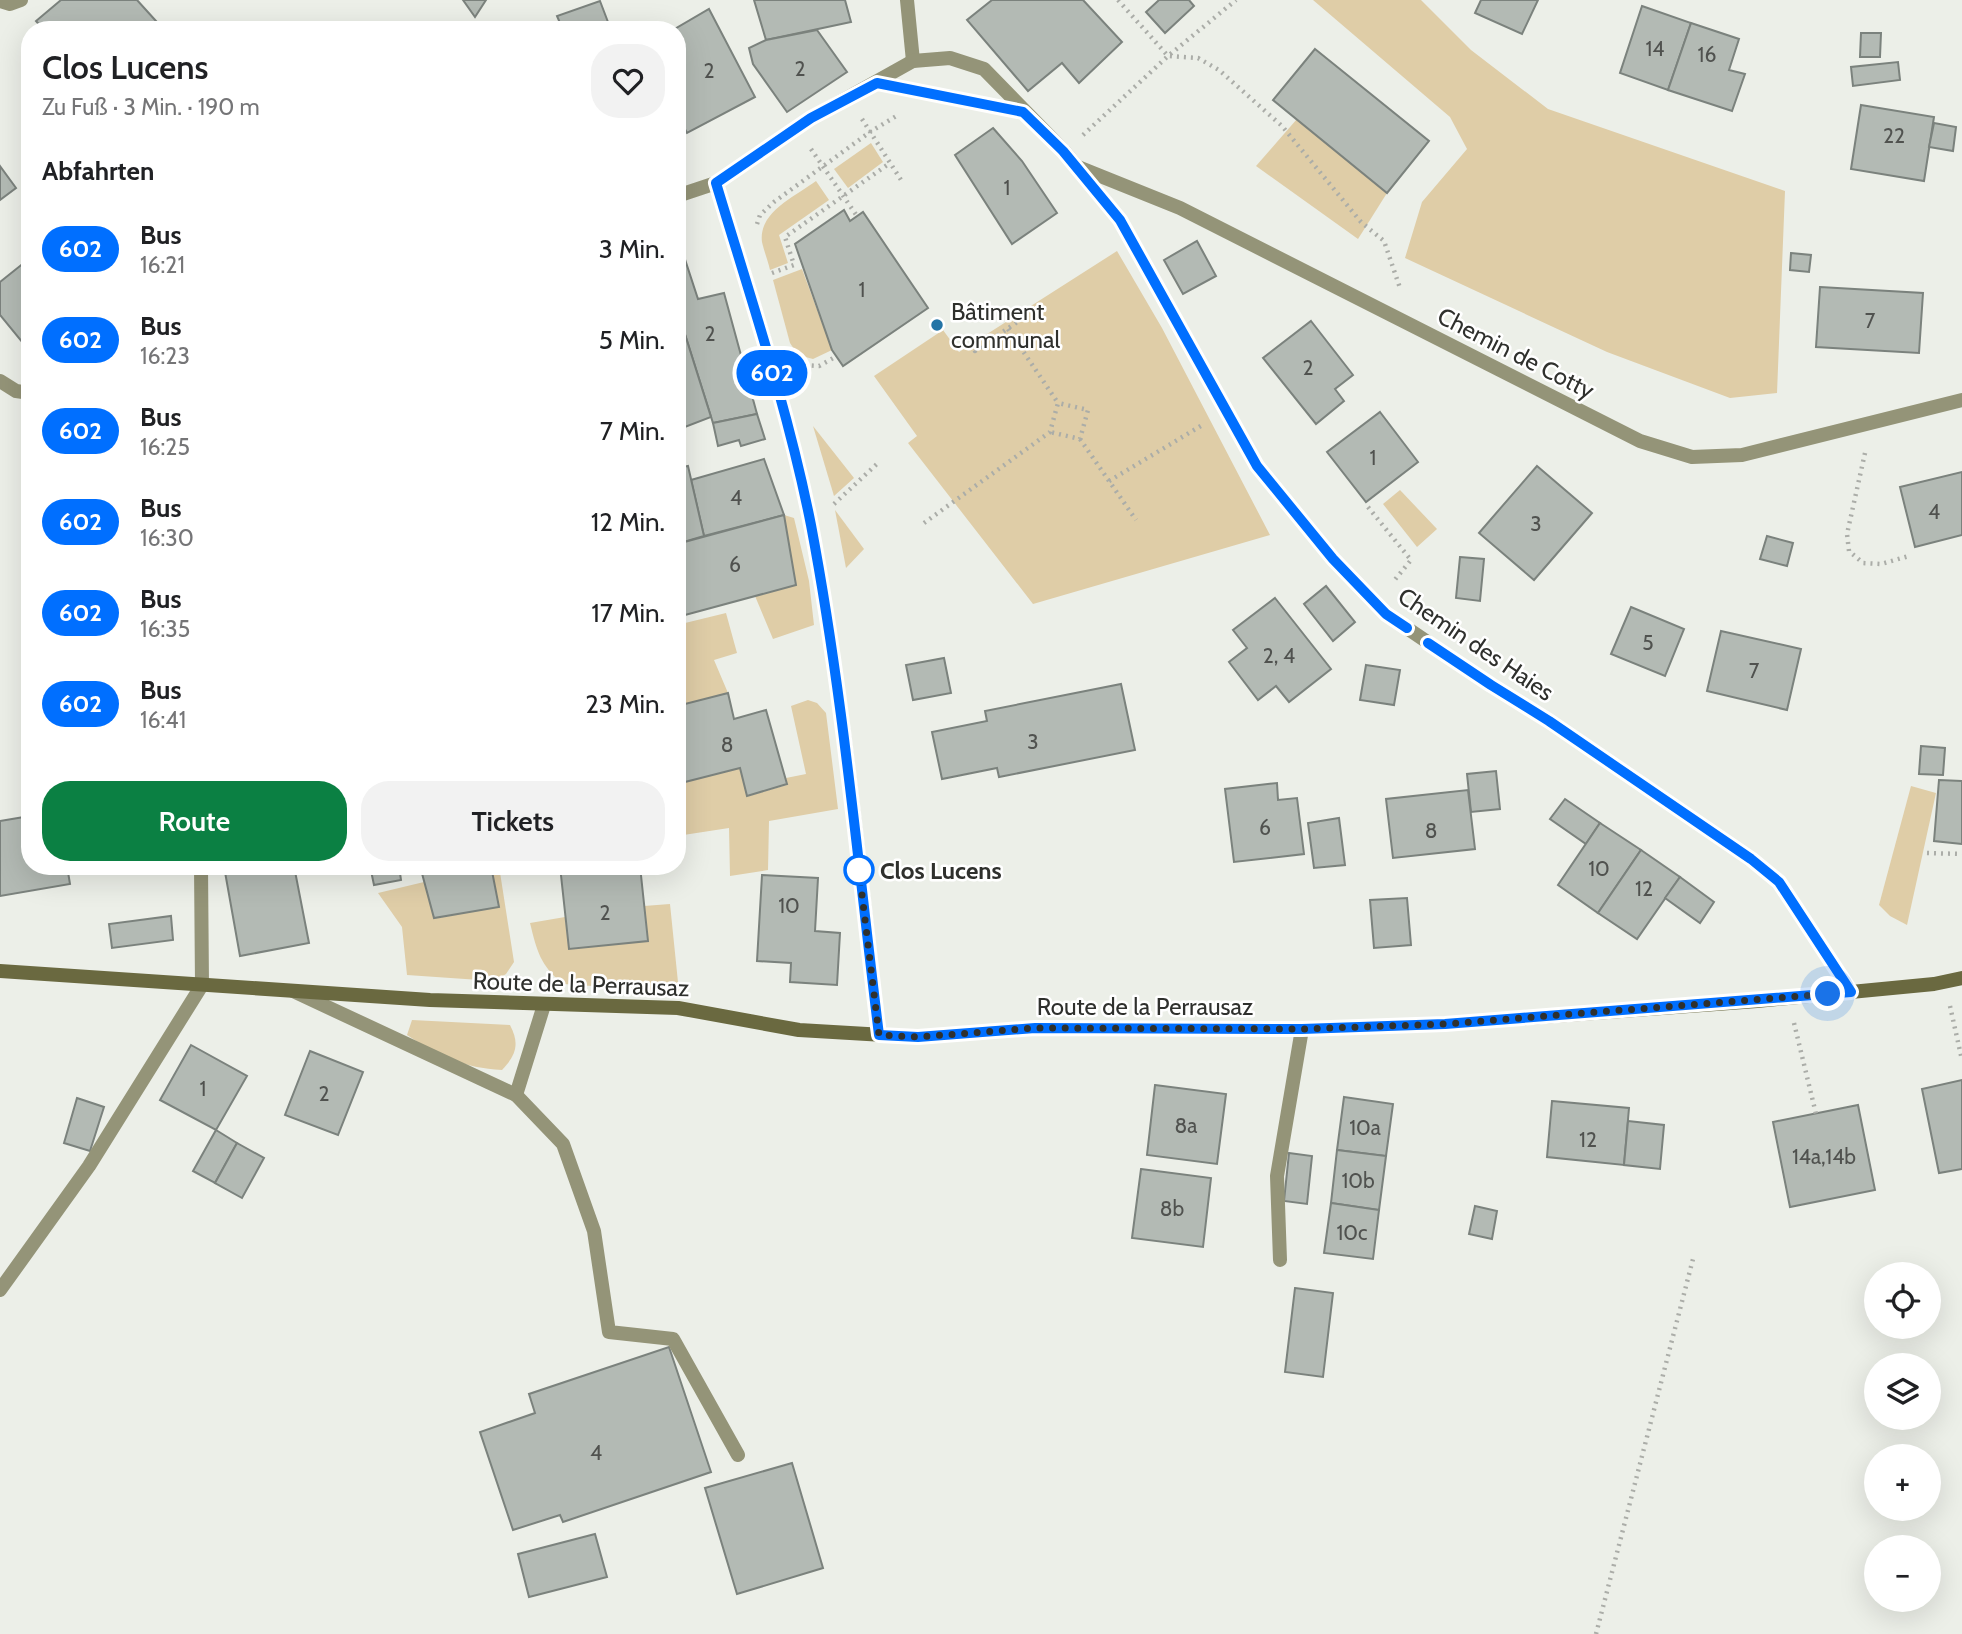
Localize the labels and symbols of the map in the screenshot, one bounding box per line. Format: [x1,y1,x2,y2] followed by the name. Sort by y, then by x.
[1646,36,1664,61] house number: 14
[1698,42,1716,67] house number: 16
[794,56,806,81] house number: 2
[703,58,715,83] house number: 2
[1883,123,1905,148] house number: 22
[1004,175,1010,200] house number: 1
[859,277,865,302] house number: 1
[951,297,1061,354] place label: Bâtiment communal
[1433,301,1599,405] street label: Chemin de Cotty
[1865,308,1876,333] house number: 7
[929,317,945,333] marker: Bâtiment communal
[704,321,716,346] house number: 2
[732,350,812,396] line badge: 602
[1302,355,1314,380] house number: 2
[1370,445,1376,470] house number: 1
[730,485,742,510] house number: 4
[1928,499,1940,524] house number: 4
[1530,511,1542,536] house number: 3
[729,552,741,577] house number: 6
[1393,581,1559,707] street label: Chemin des Haies
[1642,630,1654,655] house number: 5
[1263,643,1295,668] house number: 2, 4
[1749,658,1760,683] house number: 7
[1027,729,1039,754] house number: 3
[721,732,733,757] house number: 8
[1259,815,1271,840] house number: 6
[1425,818,1437,843] house number: 8
[844,855,874,885] marker: Clos Lucens
[880,856,1002,885] place label: Clos Lucens
[1588,856,1610,881] house number: 10
[1635,876,1653,901] house number: 12
[778,893,800,918] house number: 10
[599,900,611,925] house number: 2
[472,966,690,1002] street label: Route de la Perrausaz
[1810,976,1845,1011] your location
[1037,992,1253,1021] street label: Route de la Perrausaz
[200,1076,206,1101] house number: 1
[318,1081,330,1106] house number: 2
[1175,1113,1197,1138] house number: 8a
[1349,1115,1381,1140] house number: 10a
[1579,1127,1597,1152] house number: 12
[1792,1144,1856,1169] house number: 14a,14b
[1341,1168,1375,1193] house number: 10b
[1160,1196,1184,1221] house number: 8b
[1336,1220,1368,1245] house number: 10c
[590,1440,602,1465] house number: 4

